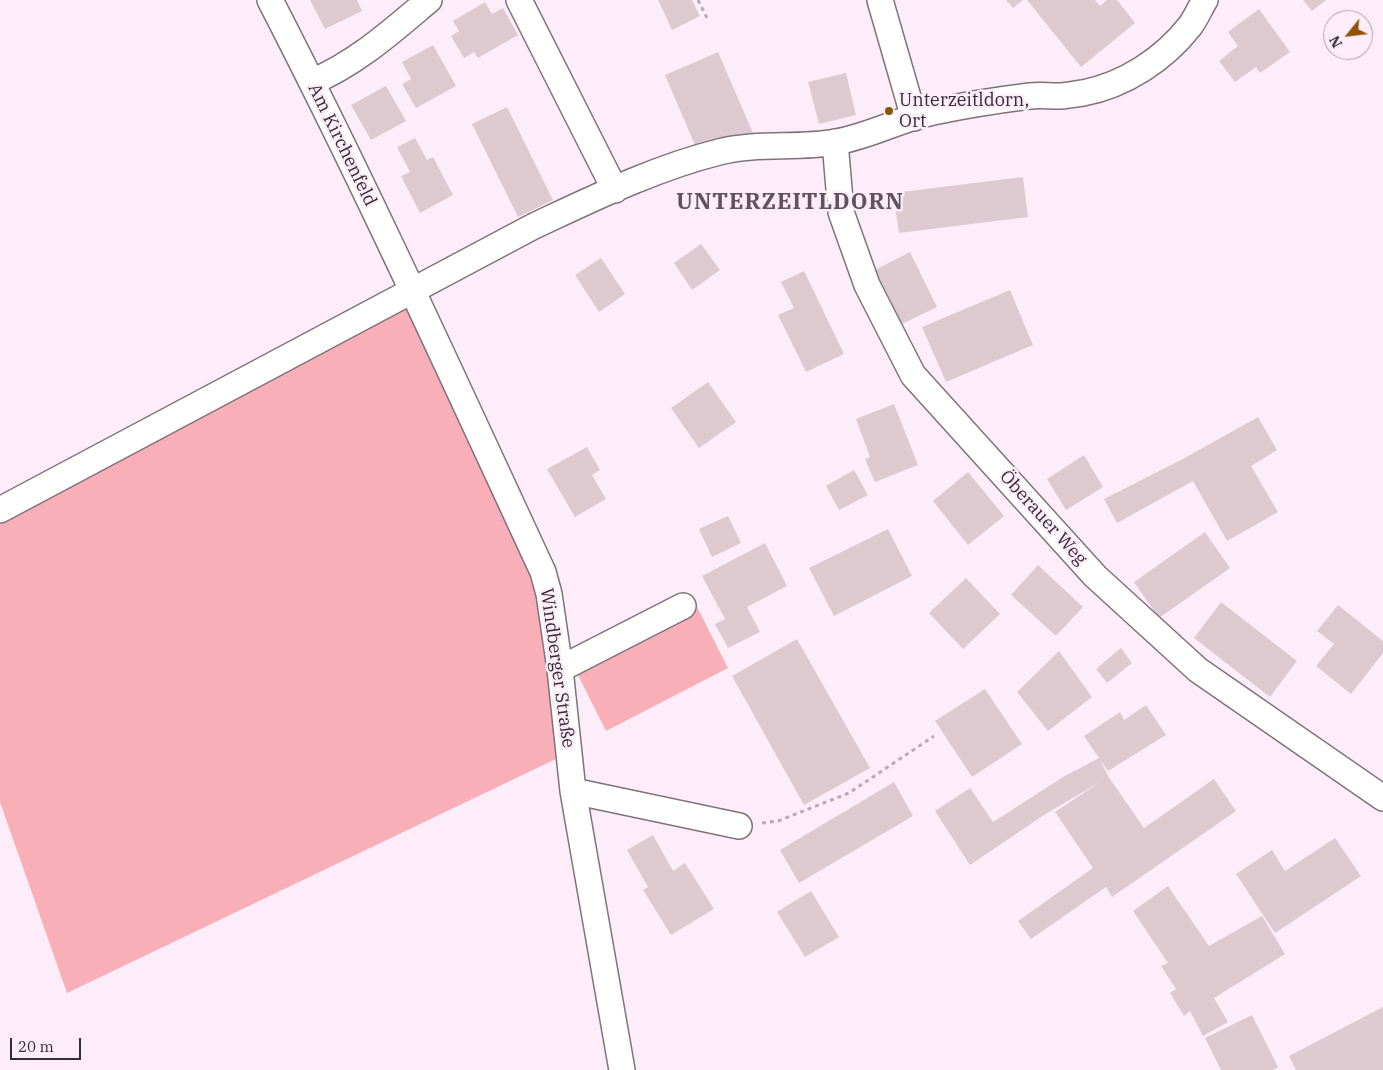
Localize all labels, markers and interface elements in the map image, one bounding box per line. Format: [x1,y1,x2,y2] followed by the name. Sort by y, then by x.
[1323,10,1373,60] north arrow
[1325,33,1346,51] text: N
[303,80,381,210] street label: Am Kirchenfeld
[899,90,1029,132] place label: Unterzeitldorn, Ort
[883,105,895,117] marker: Unterzeitldorn, Ort
[674,190,906,216] district label: UNTERZEITLDORN
[995,466,1091,570] street label: Öberauer Weg
[535,587,579,749] street label: Windberger Straße
[12,1028,84,1060] scale bar
[18,1037,54,1056] text: 20 m

